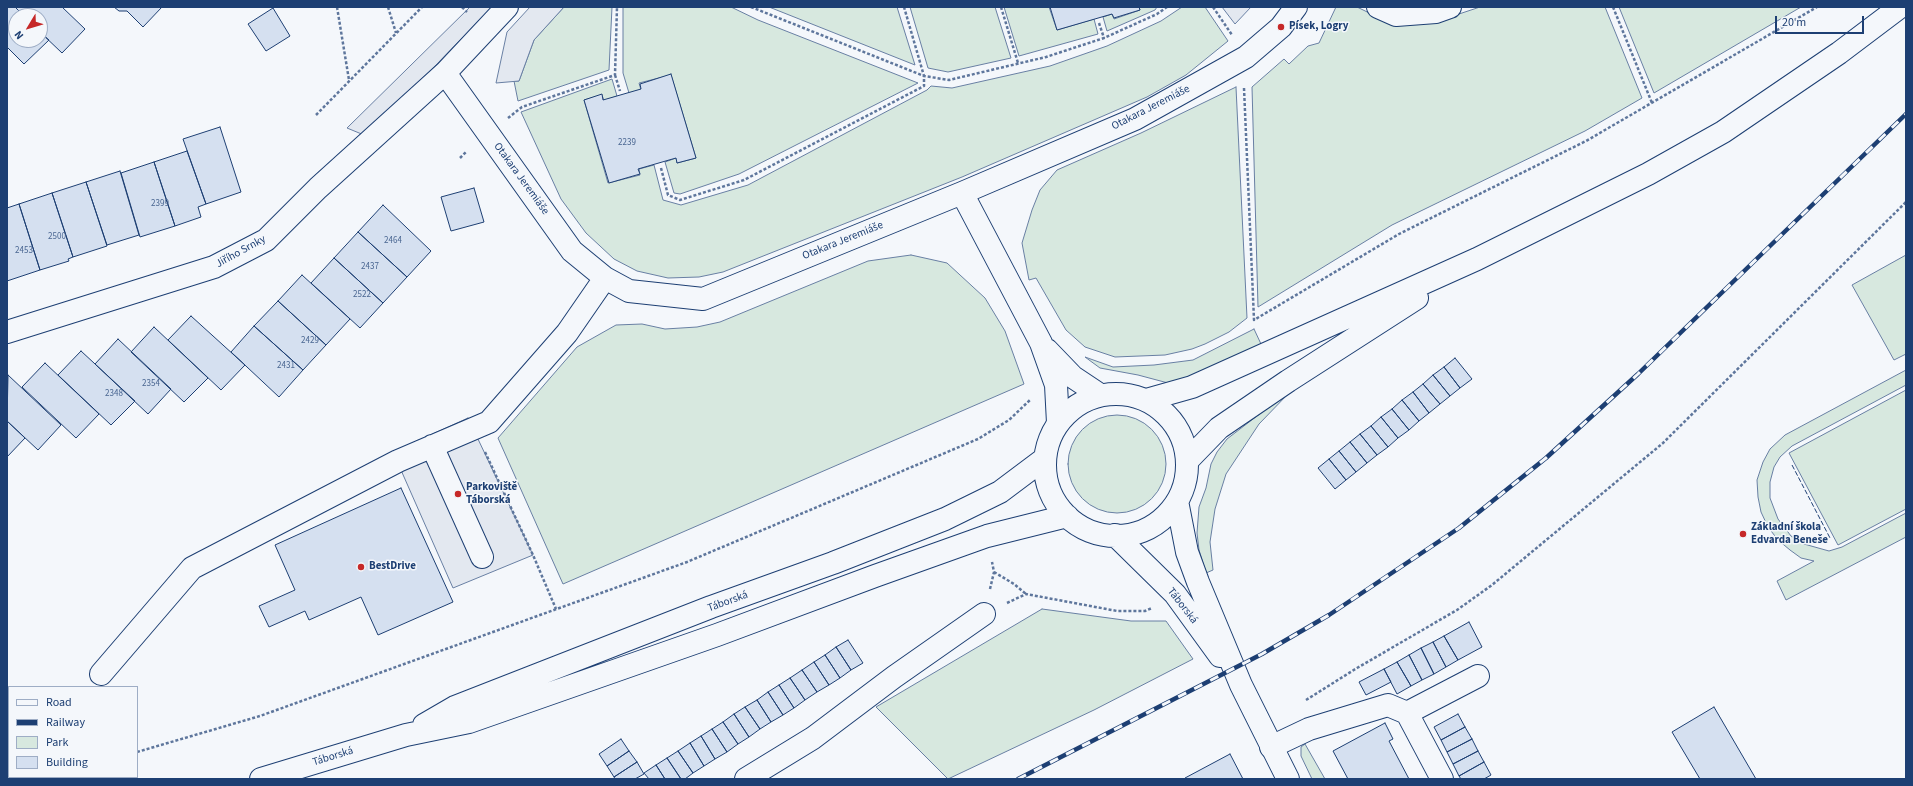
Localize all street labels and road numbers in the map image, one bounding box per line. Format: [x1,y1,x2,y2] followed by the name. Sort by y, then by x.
[1110,83,1192,133] street label: Otakara Jeremiáše
[490,140,552,218] street label: Otakara Jeremiáše
[801,219,885,263] street label: Otakara Jeremiáše
[214,233,268,271] street label: Jiřího Srnky
[1164,585,1200,627] street label: Táborská
[706,589,750,615] street label: Táborská
[311,745,355,769] street label: Táborská

